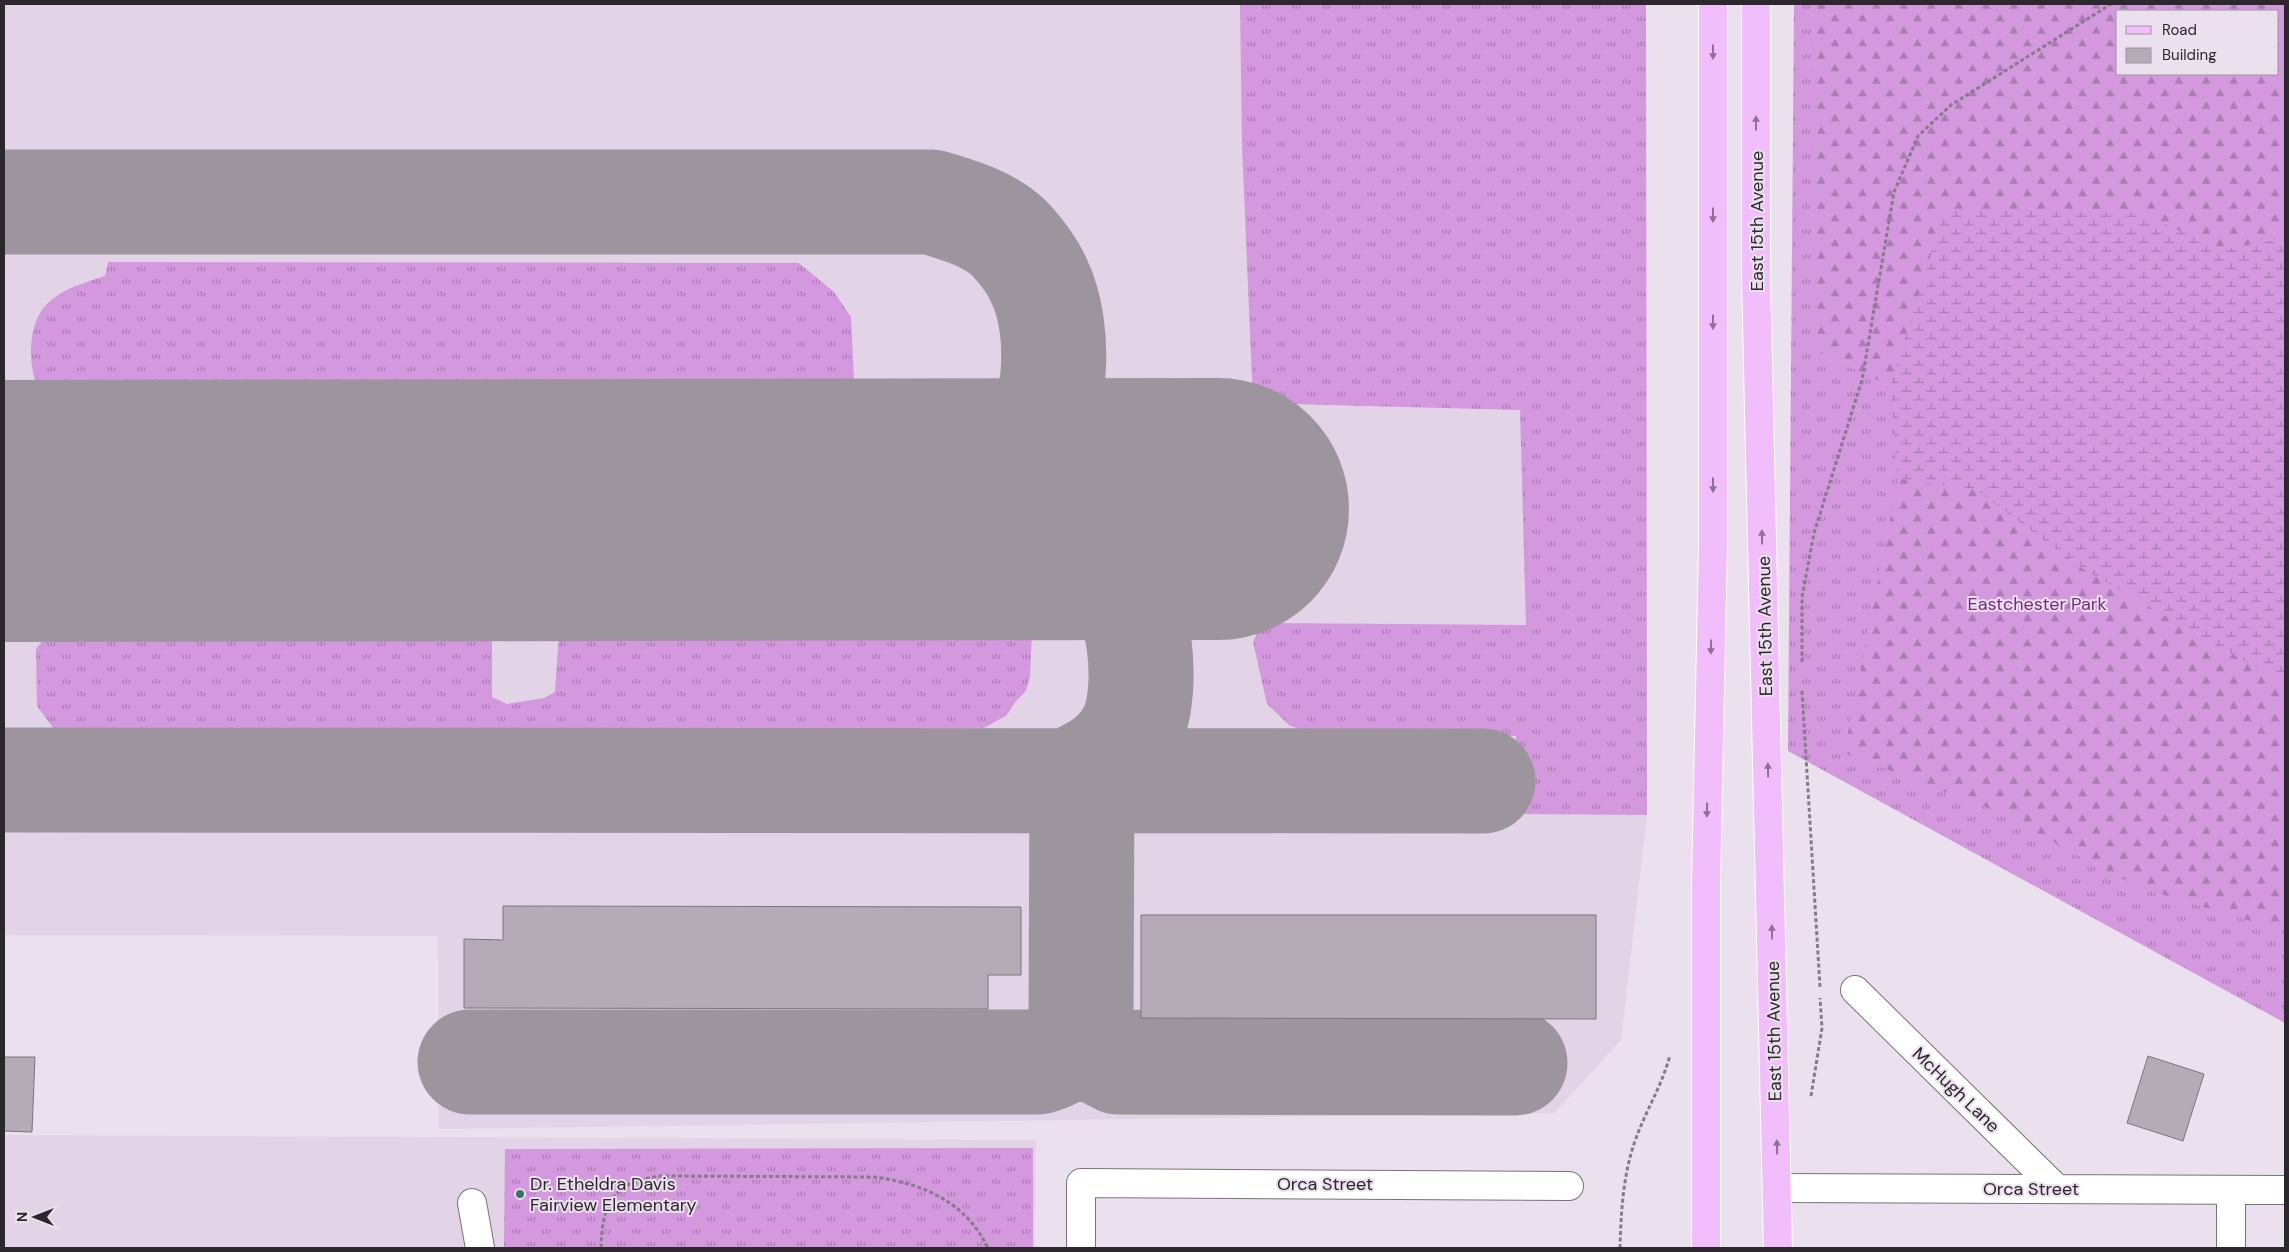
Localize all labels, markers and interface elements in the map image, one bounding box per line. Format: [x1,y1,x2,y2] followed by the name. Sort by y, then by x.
[2116,10,2279,75] legend
[2162,20,2197,40] text: Road
[1709,45,1717,61] one-way arrow
[2162,45,2217,65] text: Building
[1752,114,1760,130] one-way arrow
[1745,151,1769,291] street label: East 15th Avenue
[1709,207,1717,223] one-way arrow
[1709,315,1717,331] one-way arrow
[1709,477,1717,493] one-way arrow
[1758,529,1766,545] one-way arrow
[1752,556,1778,696] street label: East 15th Avenue
[1968,592,2106,616] park label: Eastchester Park
[1706,640,1714,656] one-way arrow
[1764,761,1772,777] one-way arrow
[1703,802,1711,818] one-way arrow
[1768,924,1776,940] one-way arrow
[1761,961,1787,1101] street label: East 15th Avenue
[1907,1042,2005,1138] street label: McHugh Lane
[1773,1139,1781,1155] one-way arrow
[530,1172,697,1217] place label: Dr. Etheldra Davis Fairview Elementary
[1277,1172,1373,1196] street label: Orca Street
[1983,1177,2079,1201] street label: Orca Street
[514,1188,526,1200] marker: Dr. Etheldra Davis Fairview Elementary
[10,1192,60,1242] north arrow
[13,1212,31,1222] text: N

